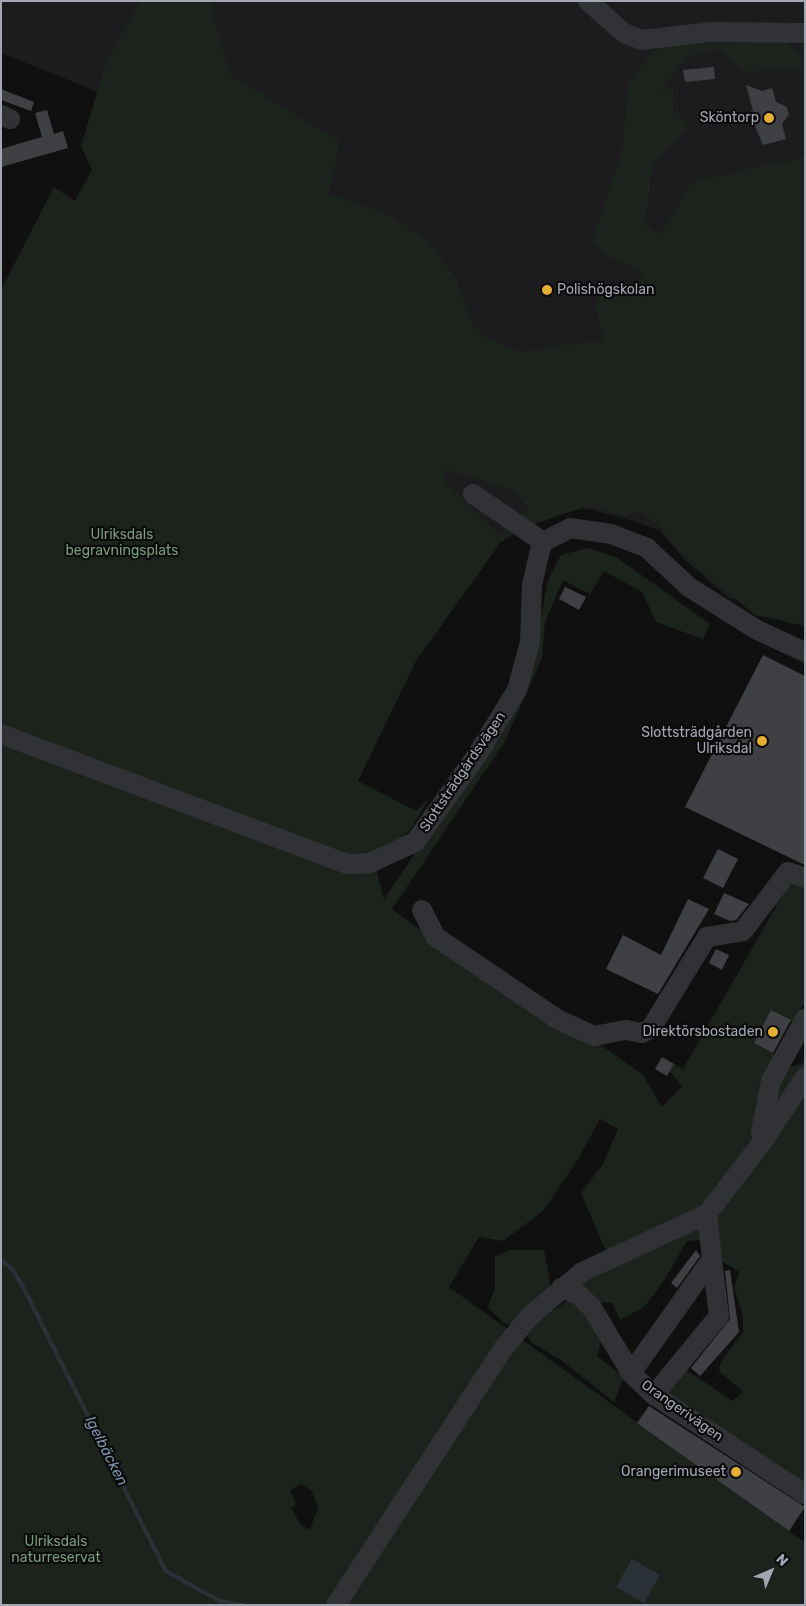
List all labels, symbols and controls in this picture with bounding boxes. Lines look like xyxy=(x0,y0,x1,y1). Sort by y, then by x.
place label: Sköntorp xyxy=(700,110,759,126)
marker: Sköntorp xyxy=(763,112,775,124)
place label: Polishögskolan xyxy=(557,282,654,298)
marker: Polishögskolan xyxy=(541,284,553,296)
park label: Ulriksdals begravningsplats xyxy=(66,527,178,560)
street label: Slottsträdgårdsvägen xyxy=(417,709,509,835)
place label: Slottsträdgården Ulriksdal xyxy=(641,725,752,758)
marker: Slottsträdgården Ulriksdal xyxy=(756,735,768,747)
place label: Direktörsbostaden xyxy=(642,1024,763,1040)
marker: Direktörsbostaden xyxy=(767,1026,779,1038)
street label: Orangerivägen xyxy=(638,1377,726,1445)
water label: Igelbäcken xyxy=(81,1413,131,1489)
place label: Orangerimuseet xyxy=(621,1464,726,1480)
marker: Orangerimuseet xyxy=(730,1466,742,1478)
park label: Ulriksdals naturreservat xyxy=(11,1534,101,1566)
north arrow xyxy=(746,1546,796,1596)
text: N xyxy=(772,1550,792,1570)

